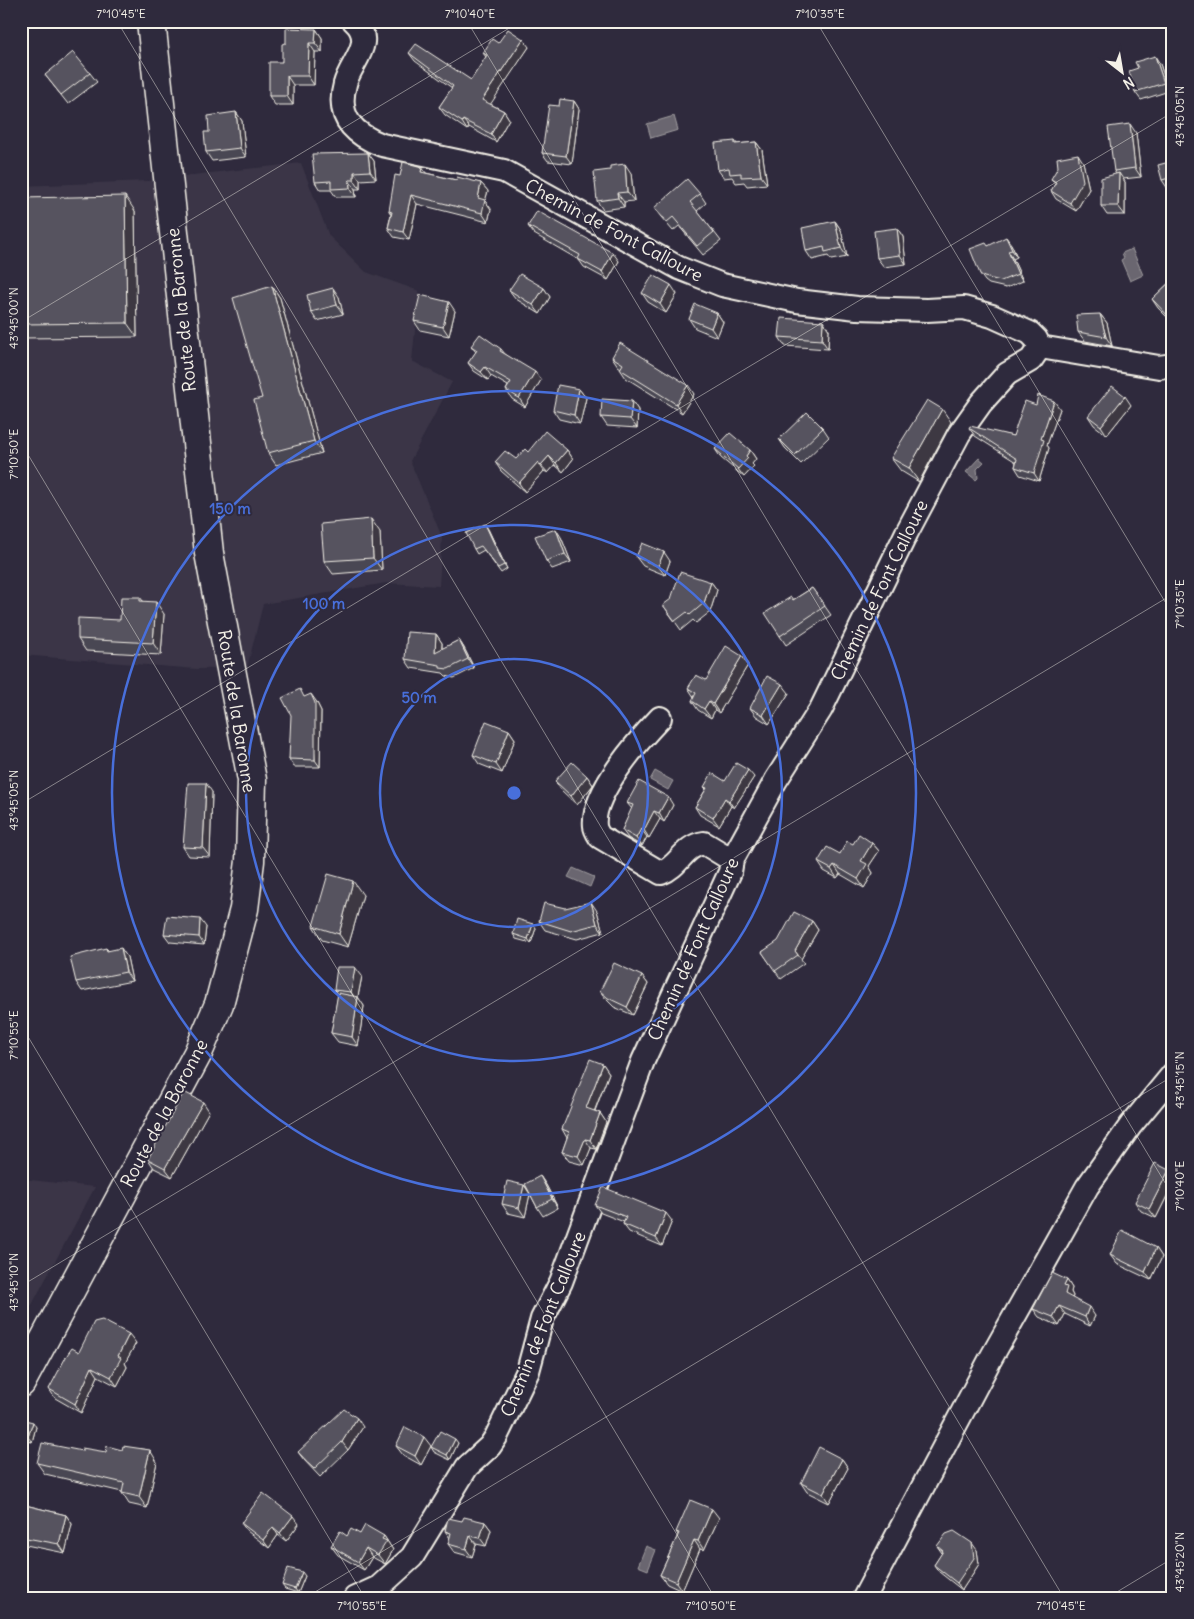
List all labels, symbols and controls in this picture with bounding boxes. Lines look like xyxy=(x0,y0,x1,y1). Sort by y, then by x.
text: 7°10'45"E xyxy=(96,6,146,21)
text: 7°10'40"E xyxy=(445,6,495,21)
text: 7°10'35"E xyxy=(795,6,845,21)
north arrow xyxy=(1096,48,1146,98)
text: N xyxy=(1120,73,1137,93)
text: 43°45'05"N xyxy=(1172,86,1187,146)
street label: Chemin de Font Calloure xyxy=(521,173,707,287)
street label: Route de la Baronne xyxy=(161,227,201,393)
text: 43°45'00"N xyxy=(6,287,21,349)
text: 7°10'50"E xyxy=(6,429,21,479)
street label: Chemin de Font Calloure xyxy=(825,496,933,684)
text: 150 m xyxy=(209,499,251,518)
text: 7°10'35"E xyxy=(1172,579,1187,629)
text: 100 m xyxy=(303,594,345,613)
street label: Route de la Baronne xyxy=(213,628,261,794)
text: 50 m xyxy=(401,688,437,707)
text: 43°45'05"N xyxy=(6,770,21,830)
centre of rings xyxy=(505,784,523,802)
street label: Chemin de Font Calloure xyxy=(642,854,744,1044)
text: 7°10'55"E xyxy=(6,1010,21,1060)
street label: Route de la Baronne xyxy=(115,1035,213,1191)
text: 43°45'15"N xyxy=(1172,1051,1187,1109)
text: 7°10'40"E xyxy=(1172,1161,1187,1211)
street label: Chemin de Font Calloure xyxy=(495,1228,591,1420)
text: 43°45'10"N xyxy=(6,1253,21,1311)
text: 43°45'20"N xyxy=(1172,1532,1187,1592)
text: 7°10'55"E xyxy=(337,1598,387,1613)
text: 7°10'50"E xyxy=(686,1598,736,1613)
text: 7°10'45"E xyxy=(1036,1598,1086,1613)

